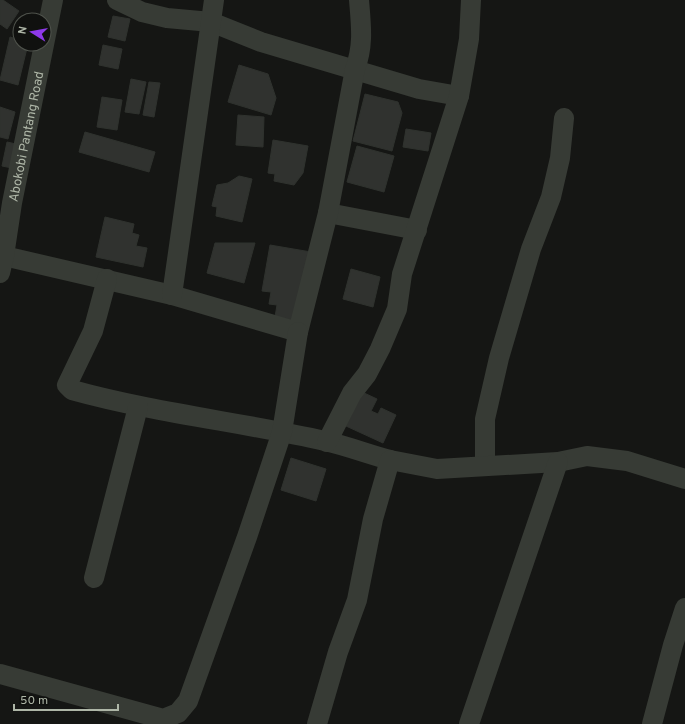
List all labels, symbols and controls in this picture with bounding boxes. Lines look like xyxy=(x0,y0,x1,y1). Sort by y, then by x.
north arrow xyxy=(12,12,52,52)
text: N xyxy=(16,25,31,35)
street label: Abokobi Pantang Road xyxy=(6,70,48,204)
scale bar xyxy=(14,686,118,712)
text: 50 m xyxy=(20,693,48,709)

